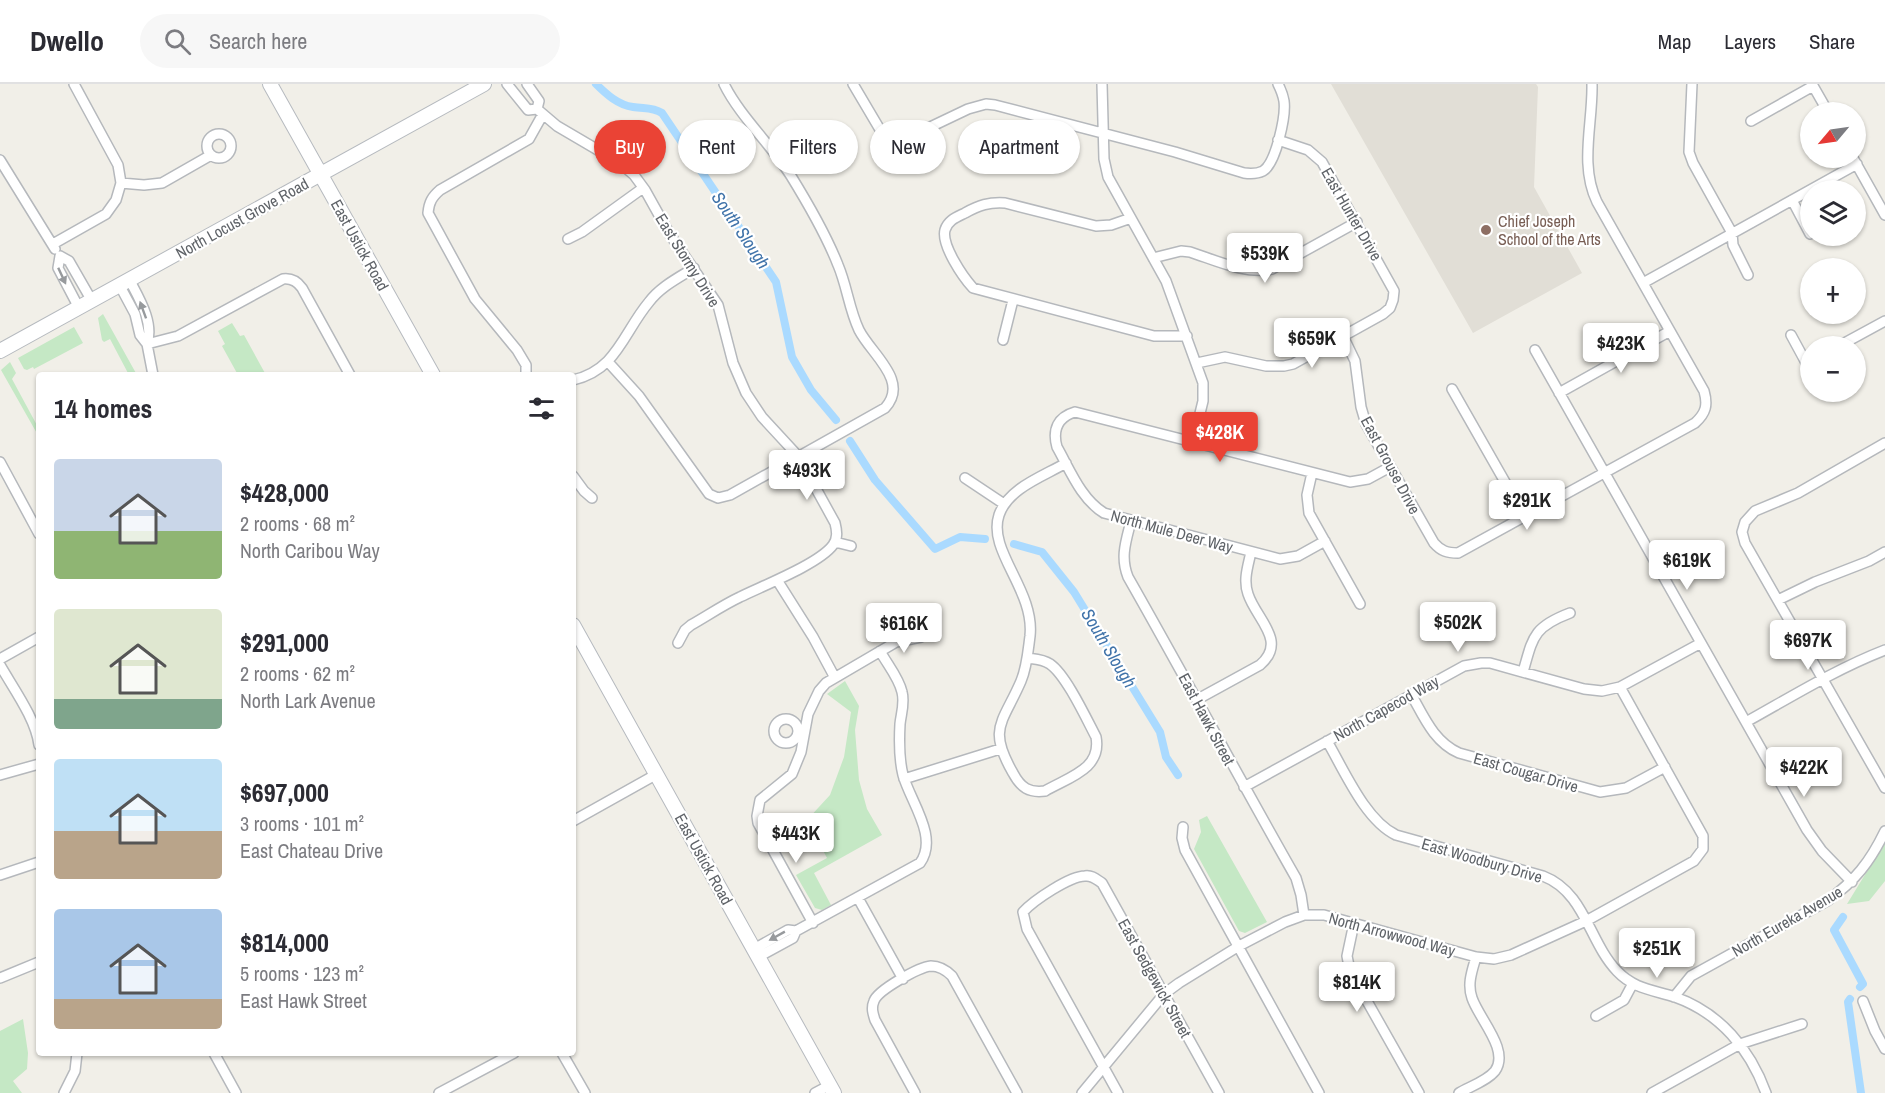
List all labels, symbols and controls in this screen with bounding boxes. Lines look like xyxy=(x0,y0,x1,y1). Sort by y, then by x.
search box xyxy=(140,14,560,68)
text: Dwello xyxy=(30,22,104,60)
icon: search xyxy=(161,25,194,58)
text: Search here xyxy=(209,26,307,56)
text: Map xyxy=(1658,27,1691,56)
text: Layers xyxy=(1724,27,1776,56)
text: Share xyxy=(1809,27,1855,56)
north arrow xyxy=(1800,102,1866,168)
map controls xyxy=(1800,102,1866,402)
chip: Buy xyxy=(594,120,666,174)
chip: Rent xyxy=(678,120,756,174)
chip: Filters xyxy=(768,120,858,174)
chip: New xyxy=(870,120,946,174)
chip: Apartment xyxy=(958,120,1080,174)
street label: East Hunter Drive xyxy=(1316,163,1388,265)
street label: North Locust Grove Road xyxy=(172,172,312,264)
button: layers xyxy=(1800,180,1866,246)
water label: South Slough xyxy=(706,186,776,274)
street label: East Ustick Road xyxy=(326,195,394,295)
street label: East Stormy Drive xyxy=(650,209,726,311)
place label: Chief Joseph School of the Arts xyxy=(1498,210,1601,250)
marker: Chief Joseph School of the Arts xyxy=(1479,223,1493,237)
pin: $539K xyxy=(1223,233,1307,284)
text: $539K xyxy=(1241,239,1289,266)
button: + xyxy=(1800,258,1866,324)
one-way arrow xyxy=(58,267,67,284)
one-way arrow xyxy=(138,301,148,319)
pin: $659K xyxy=(1270,318,1354,369)
pin: $423K xyxy=(1579,323,1663,374)
text: $659K xyxy=(1288,324,1336,351)
text: $423K xyxy=(1597,329,1645,356)
button: − xyxy=(1800,336,1866,402)
text: 14 homes xyxy=(54,391,152,426)
icon: filters xyxy=(525,392,558,425)
pin: $428K xyxy=(1178,412,1262,463)
street label: East Grouse Drive xyxy=(1356,412,1426,518)
text: $428K xyxy=(1196,418,1244,445)
pin: $493K xyxy=(765,450,849,501)
text: $493K xyxy=(783,456,831,483)
text: $428,000 xyxy=(240,475,329,510)
pin: $291K xyxy=(1485,480,1569,531)
icon: home xyxy=(102,483,174,555)
text: $291K xyxy=(1503,486,1551,513)
street label: North Mule Deer Way xyxy=(1108,504,1236,558)
text: 2 rooms · 68 m² xyxy=(240,510,355,537)
text: North Caribou Way xyxy=(240,537,380,564)
pin: $619K xyxy=(1645,540,1729,591)
text: $619K xyxy=(1663,546,1711,573)
pin: $502K xyxy=(1416,602,1500,653)
pin: $616K xyxy=(862,603,946,654)
water label: South Slough xyxy=(1075,604,1143,692)
text: $502K xyxy=(1434,608,1482,635)
text: $616K xyxy=(880,609,928,636)
pin: $697K xyxy=(1766,620,1850,671)
text: $291,000 xyxy=(240,625,329,660)
text: $697K xyxy=(1784,626,1832,653)
icon: home xyxy=(102,633,174,705)
text: 2 rooms · 62 m² xyxy=(240,660,355,687)
street label: East Hawk Street xyxy=(1173,669,1241,769)
street label: North Capecod Way xyxy=(1329,670,1443,746)
text: North Lark Avenue xyxy=(240,687,376,714)
street label: East Cougar Drive xyxy=(1471,747,1581,797)
pin: $422K xyxy=(1762,747,1846,798)
text: $422K xyxy=(1780,753,1828,780)
text: $697,000 xyxy=(240,775,329,810)
icon: home xyxy=(102,783,174,855)
street label: East Ustick Road xyxy=(670,809,738,909)
text: 3 rooms · 101 m² xyxy=(240,810,364,837)
pin: $443K xyxy=(754,813,838,864)
text: $443K xyxy=(772,819,820,846)
street label: East Woodbury Drive xyxy=(1419,832,1545,888)
text: East Chateau Drive xyxy=(240,837,383,864)
street label: North Eureka Avenue xyxy=(1728,880,1846,962)
street label: North Arrowwood Way xyxy=(1326,907,1458,962)
street label: East Sedgewick Street xyxy=(1113,915,1197,1042)
text: $814,000 xyxy=(240,925,329,960)
pin: $251K xyxy=(1615,928,1699,979)
one-way arrow xyxy=(768,931,785,941)
icon: home xyxy=(102,933,174,1005)
text: $251K xyxy=(1633,934,1681,961)
text: 5 rooms · 123 m² xyxy=(240,960,364,987)
pin: $814K xyxy=(1315,962,1399,1013)
text: $814K xyxy=(1333,968,1381,995)
text: East Hawk Street xyxy=(240,987,367,1014)

